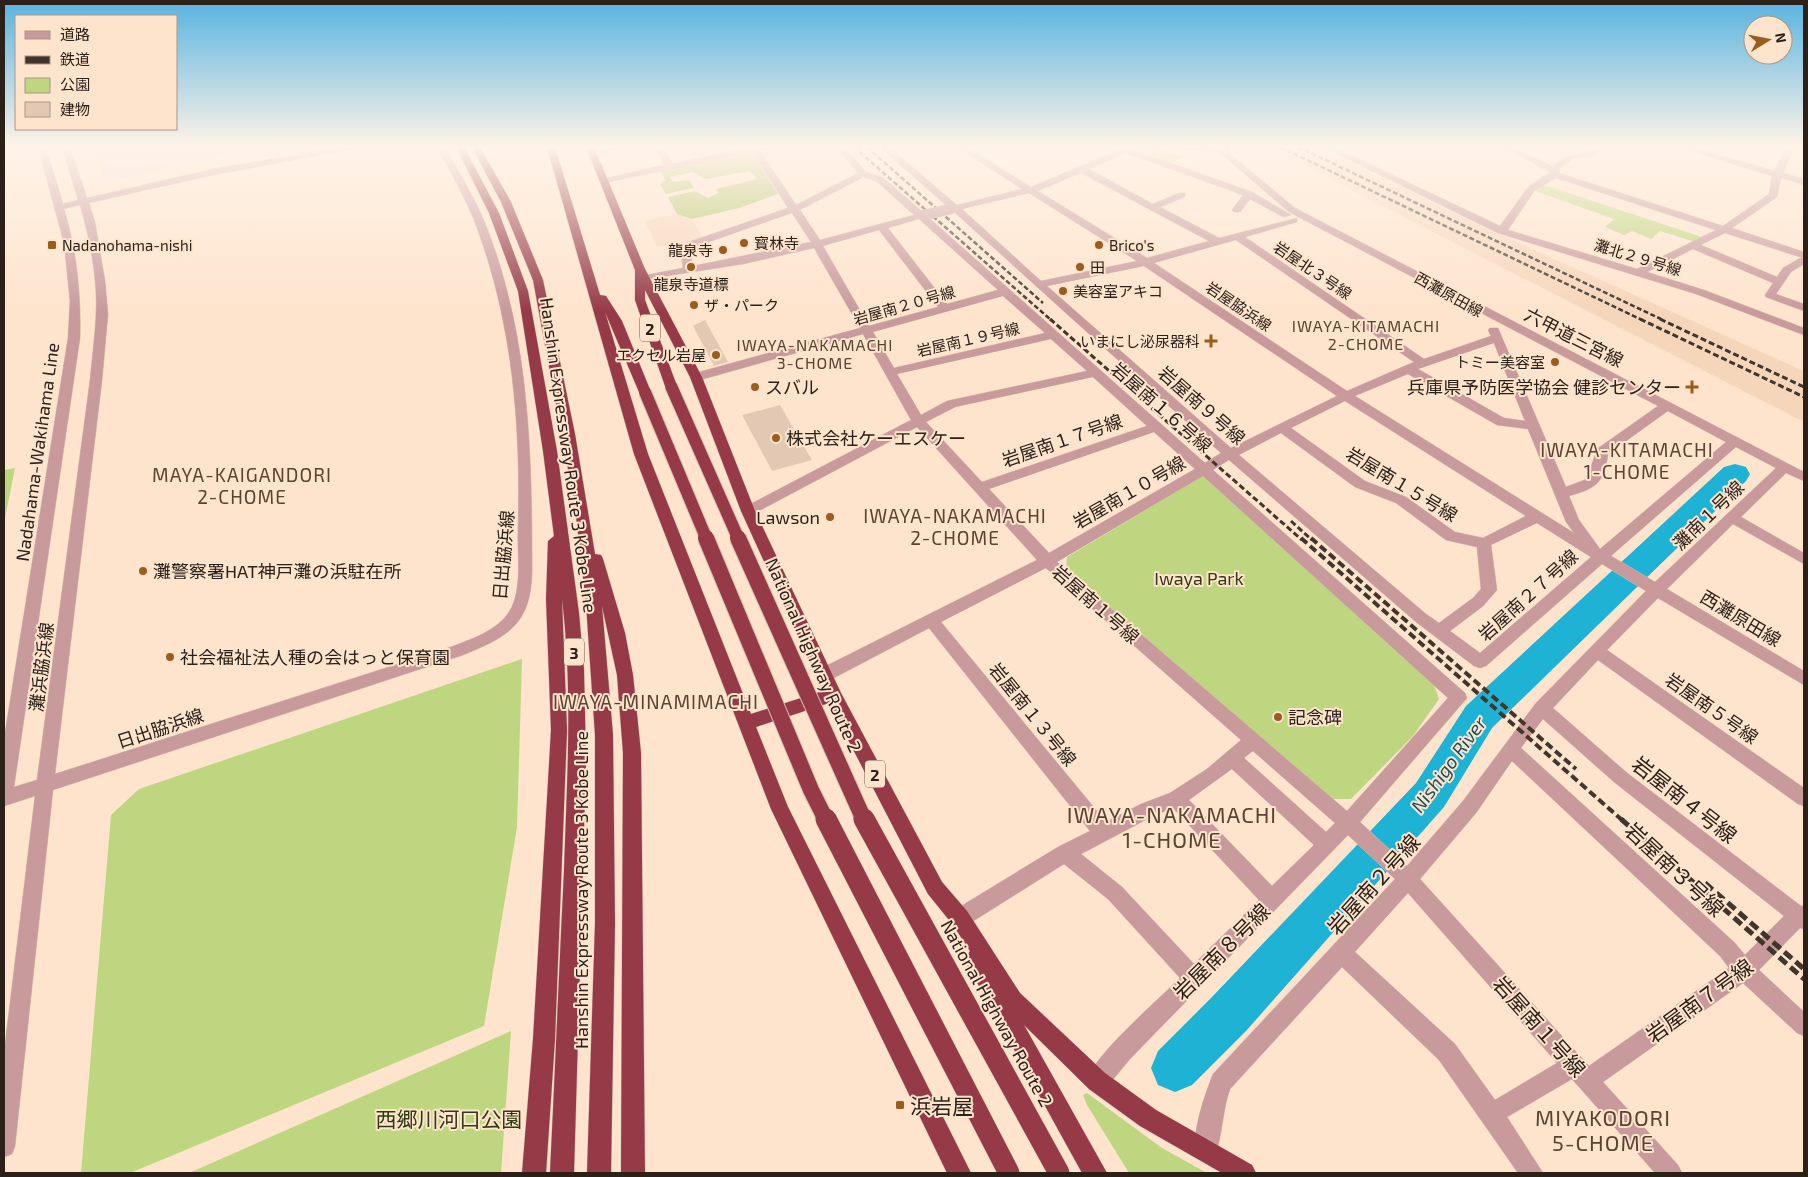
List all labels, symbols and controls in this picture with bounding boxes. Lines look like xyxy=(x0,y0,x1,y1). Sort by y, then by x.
legend xyxy=(15,15,178,130)
north arrow xyxy=(1743,15,1793,65)
text: 道路 xyxy=(60,25,90,43)
text: N xyxy=(1772,31,1791,44)
text: 鉄道 xyxy=(60,50,90,68)
text: 公園 xyxy=(60,75,90,93)
text: 建物 xyxy=(60,100,90,118)
place label: 寳林寺 xyxy=(754,234,799,252)
street label: 灘北２９号線 xyxy=(1592,235,1684,279)
place label: Nadanohama-nishi xyxy=(62,236,192,254)
place label: Brico's xyxy=(1109,236,1154,254)
marker: 寳林寺 xyxy=(738,237,750,249)
street label: 岩屋北３号線 xyxy=(1271,237,1355,303)
marker: Nadanohama-nishi xyxy=(46,239,58,251)
marker: Brico's xyxy=(1093,239,1105,251)
place label: 龍泉寺 xyxy=(668,241,713,259)
marker: 龍泉寺 xyxy=(717,244,729,256)
place label: 田 xyxy=(1090,258,1105,276)
marker: 龍泉寺道標 xyxy=(685,261,697,273)
marker: 田 xyxy=(1074,261,1086,273)
street label: 西灘原田線 xyxy=(1412,268,1486,320)
place label: 龍泉寺道標 xyxy=(653,275,729,293)
street label: 岩屋脇浜線 xyxy=(1203,278,1275,334)
street label: 岩屋南２０号線 xyxy=(851,282,957,328)
place label: 美容室アキコ xyxy=(1073,282,1163,300)
marker: 美容室アキコ xyxy=(1057,285,1069,297)
street label: Hanshin Expressway Route 3 Kobe Line xyxy=(536,296,602,614)
place label: ザ・パーク xyxy=(704,296,779,314)
marker: ザ・パーク xyxy=(688,299,700,311)
street label: 六甲道三宮線 xyxy=(1521,303,1627,371)
road number: 2 xyxy=(640,314,660,342)
district label: IWAYA-KITAMACHI 2-CHOME xyxy=(1292,316,1440,353)
street label: 岩屋南１９号線 xyxy=(915,318,1021,360)
place label: いまにし泌尿器科 xyxy=(1080,332,1200,350)
marker: いまにし泌尿器科 xyxy=(1204,334,1218,348)
district label: IWAYA-NAKAMACHI 3-CHOME xyxy=(736,335,894,372)
street label: Nadahama-Wakihama Line xyxy=(11,341,63,563)
place label: エクセル岩屋 xyxy=(616,346,706,364)
marker: エクセル岩屋 xyxy=(710,349,722,361)
place label: トミー美容室 xyxy=(1455,353,1545,371)
marker: トミー美容室 xyxy=(1549,356,1561,368)
street label: 岩屋南１６号線 xyxy=(1107,357,1217,457)
street label: 岩屋南９号線 xyxy=(1154,361,1250,449)
place label: スバル xyxy=(765,376,819,398)
place label: 兵庫県予防医学協会 健診センター xyxy=(1407,376,1681,398)
marker: 兵庫県予防医学協会 健診センター xyxy=(1685,380,1699,394)
marker: スバル xyxy=(749,381,761,393)
street label: 岩屋南１７号線 xyxy=(999,409,1125,471)
place label: 株式会社ケーエスケー xyxy=(786,427,966,449)
marker: 株式会社ケーエスケー xyxy=(770,432,782,444)
district label: IWAYA-KITAMACHI 1-CHOME xyxy=(1540,438,1714,483)
street label: 岩屋南１５号線 xyxy=(1342,442,1462,526)
street label: 岩屋南１０号線 xyxy=(1069,451,1189,533)
district label: MAYA-KAIGANDORI 2-CHOME xyxy=(152,463,332,508)
street label: 灘南１号線 xyxy=(1668,476,1748,554)
district label: IWAYA-NAKAMACHI 2-CHOME xyxy=(863,504,1047,549)
place label: Lawson xyxy=(756,506,820,528)
street label: 日出脇浜線 xyxy=(488,509,518,601)
marker: Lawson xyxy=(824,511,836,523)
street label: 岩屋南２７号線 xyxy=(1474,545,1582,645)
street label: National Highway Route 2 xyxy=(761,554,867,756)
place label: 灘警察署HAT神戸灘の浜駐在所 xyxy=(153,560,402,582)
street label: 岩屋南１号線 xyxy=(1048,560,1144,648)
marker: 灘警察署HAT神戸灘の浜駐在所 xyxy=(137,565,149,577)
park label: Iwaya Park xyxy=(1154,567,1244,589)
street label: 西灘原田線 xyxy=(1697,585,1785,651)
street label: 灘浜脇浜線 xyxy=(25,621,57,713)
road number: 3 xyxy=(564,638,584,666)
place label: 社会福祉法人種の会はっと保育園 xyxy=(180,646,450,668)
marker: 社会福祉法人種の会はっと保育園 xyxy=(164,651,176,663)
street label: 岩屋南１３号線 xyxy=(985,658,1081,770)
street label: 岩屋南５号線 xyxy=(1661,668,1763,748)
district label: IWAYA-MINAMIMACHI xyxy=(553,690,759,713)
street label: 日出脇浜線 xyxy=(114,704,206,752)
place label: 記念碑 xyxy=(1288,706,1342,728)
marker: 記念碑 xyxy=(1272,711,1284,723)
water label: Nishigo River xyxy=(1405,711,1491,817)
street label: Hanshin Expressway Route 3 Kobe Line xyxy=(570,731,592,1049)
street label: 岩屋南４号線 xyxy=(1628,750,1742,848)
road number: 2 xyxy=(865,761,885,788)
district label: IWAYA-NAKAMACHI 1-CHOME xyxy=(1067,801,1277,852)
street label: 岩屋南３号線 xyxy=(1620,817,1730,921)
street label: 岩屋南２号線 xyxy=(1322,829,1424,939)
street label: 岩屋南８号線 xyxy=(1168,898,1274,1004)
street label: National Highway Route 2 xyxy=(936,916,1058,1110)
street label: 岩屋南７号線 xyxy=(1641,953,1757,1047)
street label: 岩屋南１号線 xyxy=(1489,971,1591,1081)
place label: 浜岩屋 xyxy=(910,1093,973,1118)
marker: 浜岩屋 xyxy=(894,1099,906,1111)
district label: MIYAKODORI 5-CHOME xyxy=(1535,1104,1671,1155)
park label: 西郷川河口公園 xyxy=(376,1106,523,1131)

